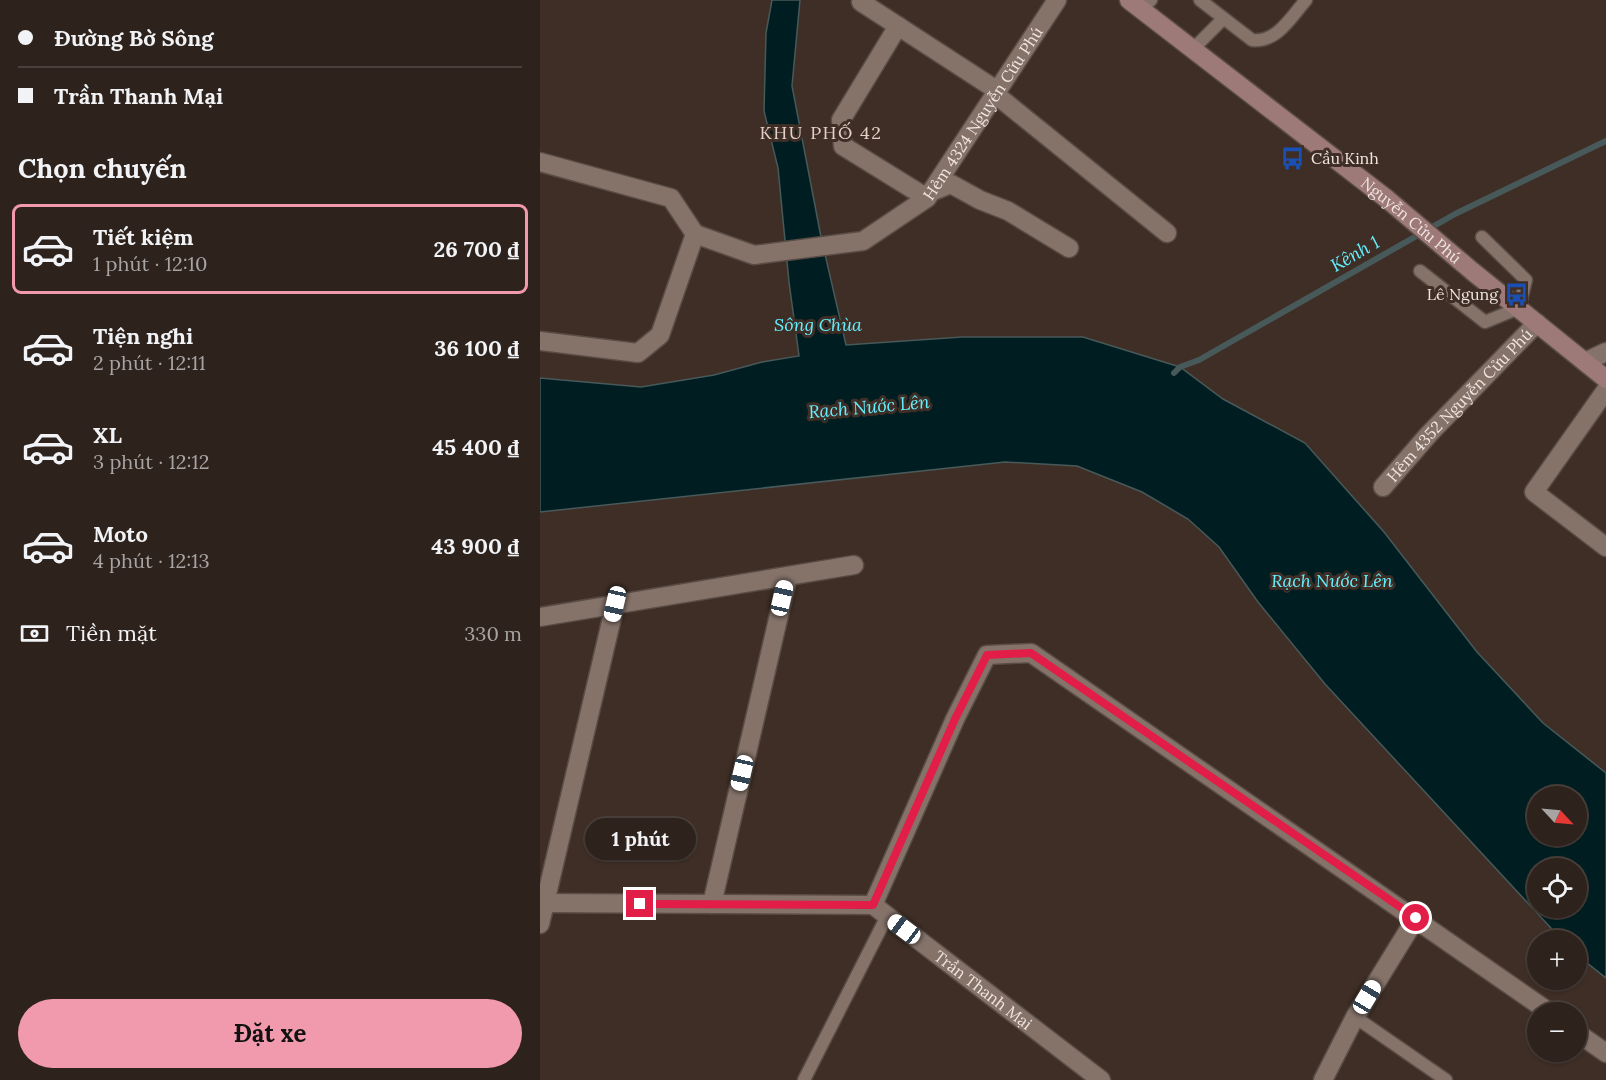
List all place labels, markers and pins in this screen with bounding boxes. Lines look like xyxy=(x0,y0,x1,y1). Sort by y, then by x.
bus stop icon: Cầu Kinh xyxy=(1280,145,1306,171)
place label: Cầu Kinh xyxy=(1311,148,1379,168)
bus stop icon: Lê Ngung xyxy=(1503,281,1529,307)
place label: Lê Ngung xyxy=(1427,284,1499,304)

